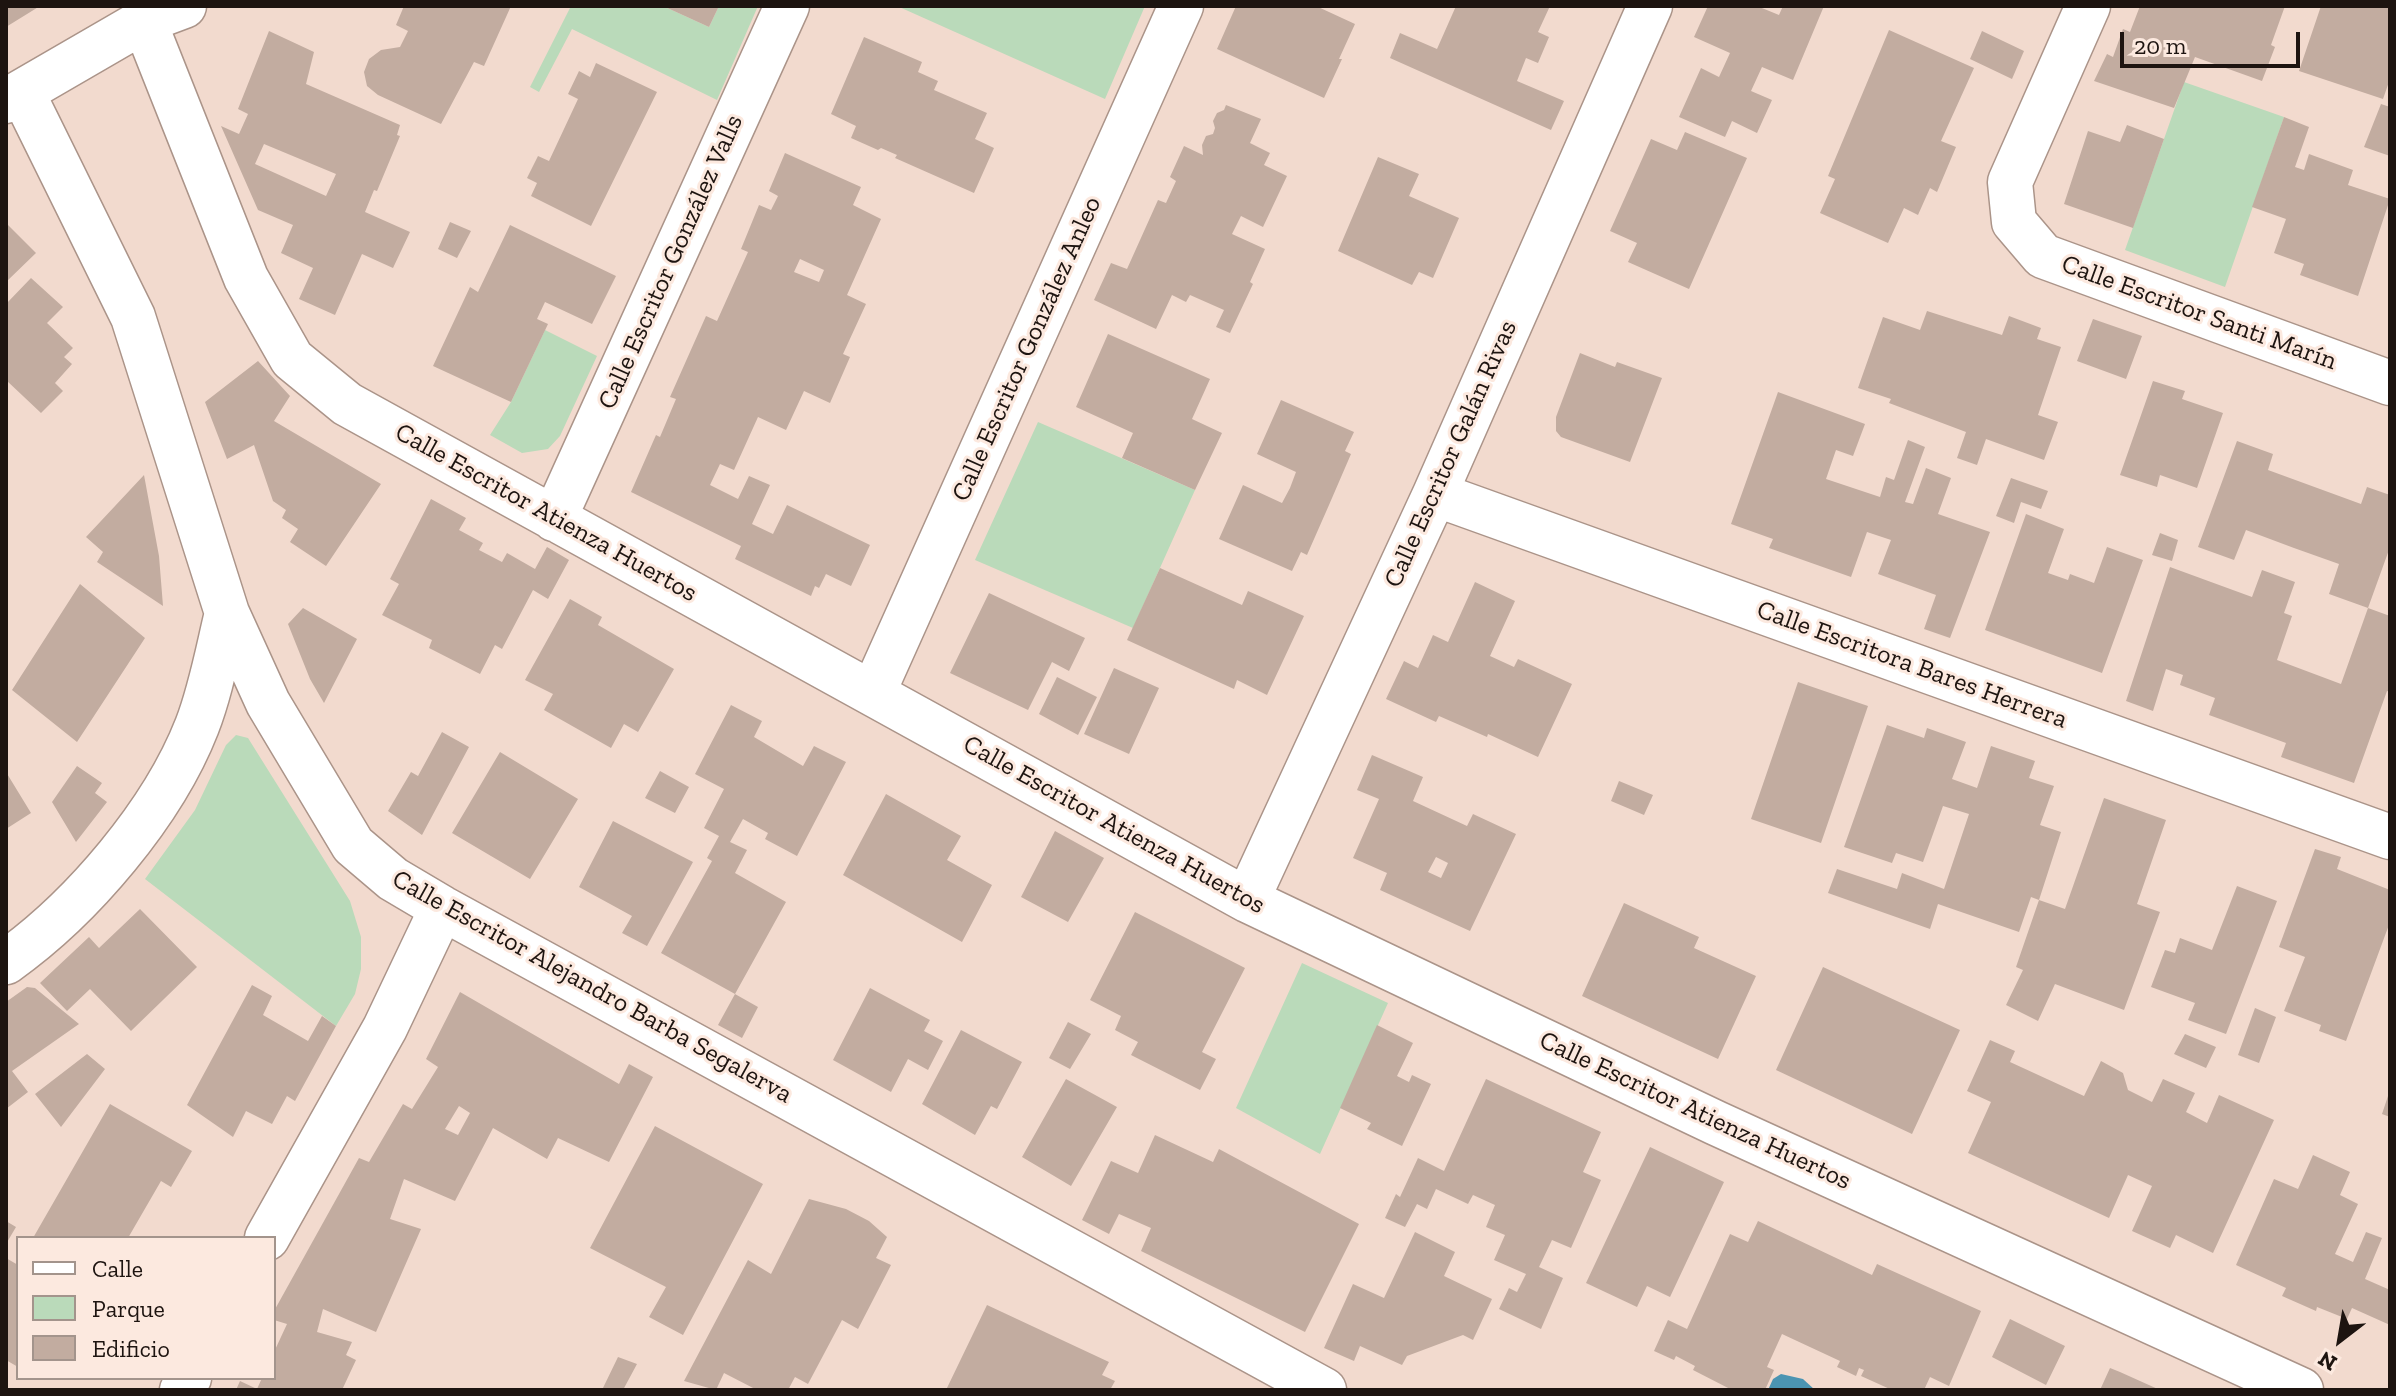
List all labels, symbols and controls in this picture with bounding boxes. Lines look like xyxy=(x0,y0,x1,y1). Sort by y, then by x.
scale bar xyxy=(2124,16,2304,66)
text: 20 m xyxy=(2134,31,2186,60)
street label: Calle Escritor González Valls xyxy=(592,110,750,414)
street label: Calle Escritor González Anleo xyxy=(946,192,1108,506)
street label: Calle Escritor Santi Marín xyxy=(2057,249,2341,377)
street label: Calle Escritor Galán Rivas xyxy=(1378,316,1524,592)
street label: Calle Escritor Atienza Huertos xyxy=(390,417,702,609)
street label: Calle Escritora Bares Herrera xyxy=(1753,594,2071,736)
street label: Calle Escritor Atienza Huertos xyxy=(958,729,1270,921)
street label: Calle Escritor Alejandro Barba Segalerva xyxy=(386,864,798,1110)
street label: Calle Escritor Atienza Huertos xyxy=(1534,1025,1856,1197)
legend xyxy=(16,1236,276,1380)
text: Calle xyxy=(92,1254,143,1283)
text: Parque xyxy=(92,1294,165,1323)
north arrow xyxy=(2300,1300,2380,1380)
text: Edificio xyxy=(92,1334,170,1363)
text: N xyxy=(2313,1345,2342,1377)

